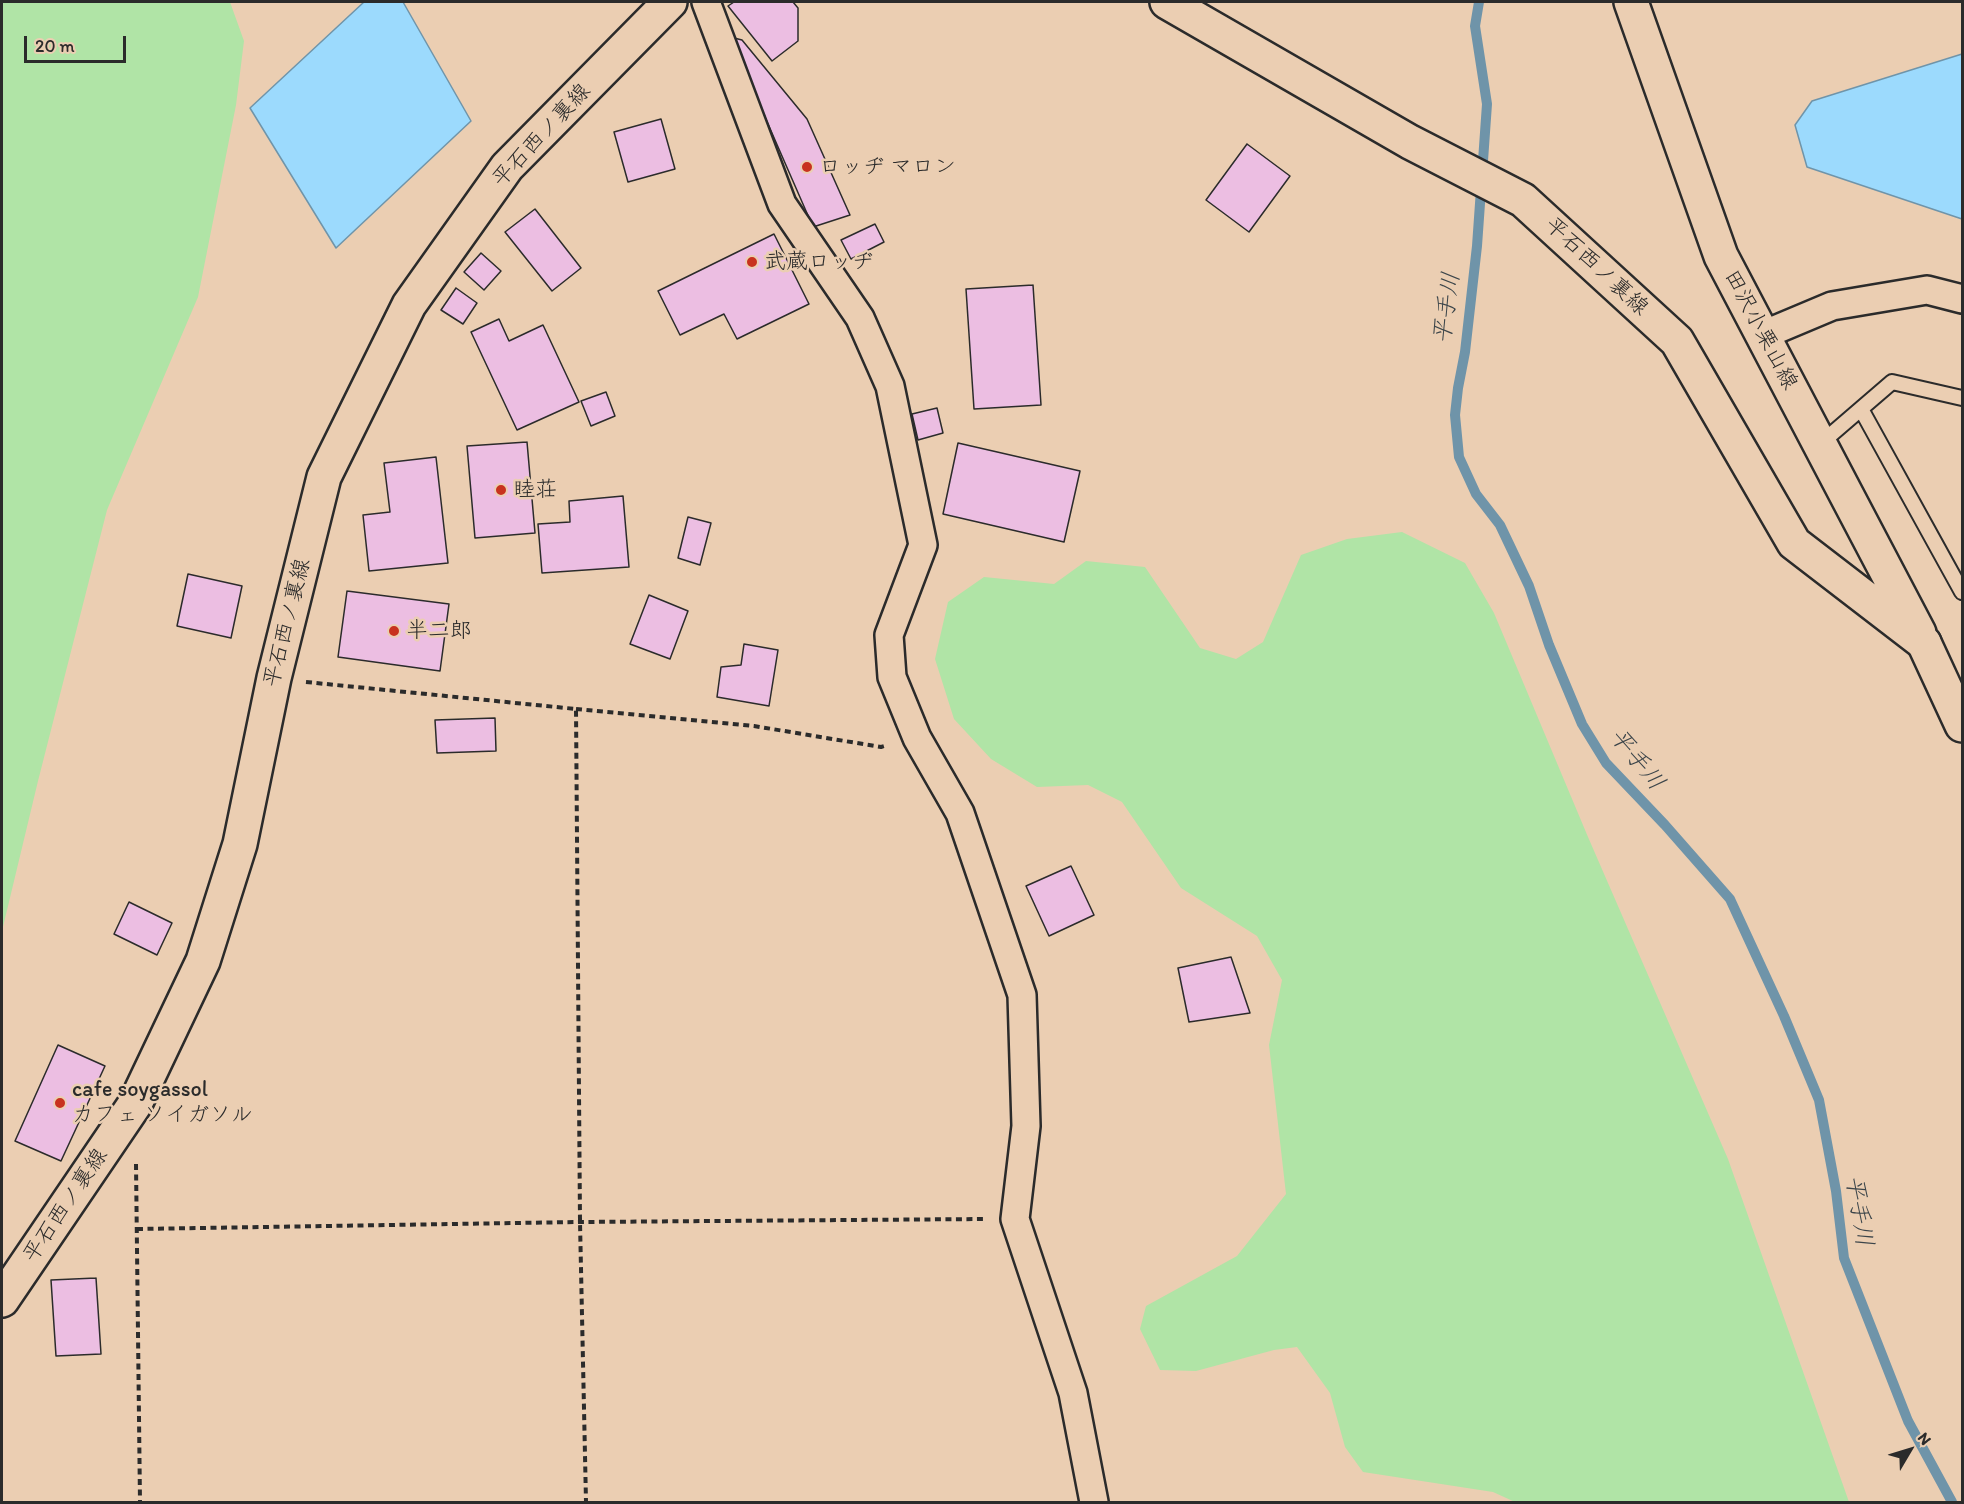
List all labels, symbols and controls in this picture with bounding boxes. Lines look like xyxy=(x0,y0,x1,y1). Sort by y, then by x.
scale bar xyxy=(27,24,129,62)
text: 20 m xyxy=(35,35,75,57)
street label: 平石西ノ裏線 xyxy=(487,79,597,193)
place label: ロッヂ マロン xyxy=(819,154,956,180)
marker: ロッヂ マロン xyxy=(800,160,814,174)
street label: 平石西ノ裏線 xyxy=(1539,212,1653,322)
place label: 武蔵ロッヂ xyxy=(764,249,874,275)
marker: 武蔵ロッヂ xyxy=(745,255,759,269)
street label: 田沢小栗山線 xyxy=(1717,266,1803,394)
water label: 平手川 xyxy=(1429,270,1467,346)
place label: 睦荘 xyxy=(513,477,557,503)
marker: 睦荘 xyxy=(494,483,508,497)
street label: 平石西ノ裏線 xyxy=(259,556,317,690)
place label: 半二郎 xyxy=(406,618,472,644)
marker: 半二郎 xyxy=(387,624,401,638)
water label: 平手川 xyxy=(1602,723,1670,797)
place label: cafe soygassol カフェ ソイガソル xyxy=(72,1077,253,1128)
marker: cafe soygassol カフェ ソイガソル xyxy=(53,1096,67,1110)
street label: 平石西ノ裏線 xyxy=(18,1144,114,1268)
water label: 平手川 xyxy=(1838,1173,1878,1249)
north arrow xyxy=(1880,1420,1940,1480)
text: N xyxy=(1914,1429,1935,1449)

